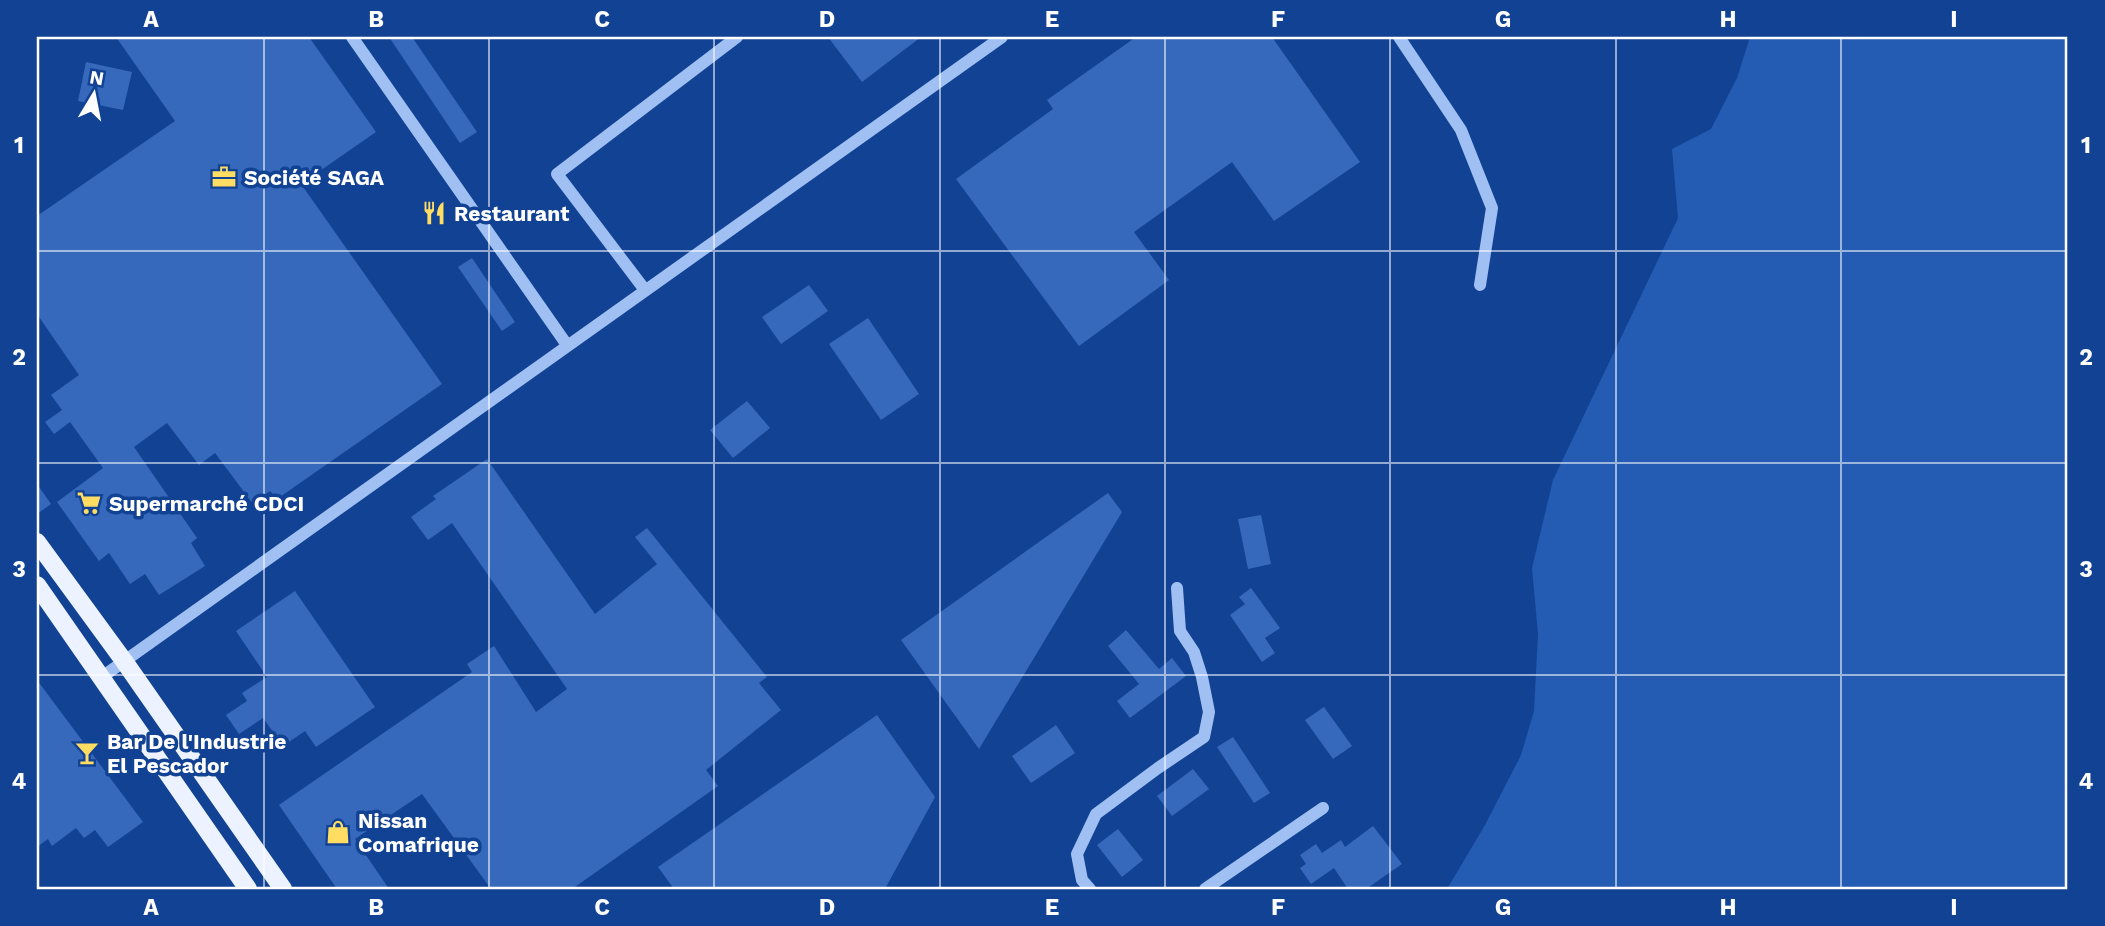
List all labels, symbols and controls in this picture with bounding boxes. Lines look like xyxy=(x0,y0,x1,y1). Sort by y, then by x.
text: A xyxy=(143,6,159,33)
text: B xyxy=(368,6,384,33)
text: C xyxy=(594,6,610,33)
text: D xyxy=(819,6,835,33)
text: E xyxy=(1045,6,1059,33)
text: F xyxy=(1271,6,1285,33)
text: G xyxy=(1495,6,1511,33)
text: H xyxy=(1719,6,1737,33)
text: I xyxy=(1950,6,1958,33)
north arrow xyxy=(60,60,130,130)
text: N xyxy=(88,65,106,90)
text: 1 xyxy=(14,132,24,159)
text: 1 xyxy=(2081,132,2091,159)
office icon: Société SAGA xyxy=(210,163,238,191)
place label: Société SAGA xyxy=(244,165,385,190)
restaurant icon: Restaurant xyxy=(420,199,448,227)
place label: Restaurant xyxy=(454,201,569,226)
text: 2 xyxy=(12,344,26,371)
text: 2 xyxy=(2079,344,2093,371)
supermarket icon: Supermarché CDCI xyxy=(75,489,103,517)
place label: Supermarché CDCI xyxy=(109,491,304,516)
text: 3 xyxy=(12,556,26,583)
text: 3 xyxy=(2079,556,2093,583)
place label: Bar De l'Industrie El Pescador xyxy=(107,729,287,778)
bar icon: Bar De l'Industrie El Pescador xyxy=(73,739,101,767)
text: 4 xyxy=(12,768,27,795)
text: 4 xyxy=(2079,768,2094,795)
place label: Nissan Comafrique xyxy=(358,808,479,857)
shop icon: Nissan Comafrique xyxy=(324,818,352,846)
text: A xyxy=(143,894,159,921)
text: B xyxy=(368,894,384,921)
text: C xyxy=(594,894,610,921)
text: D xyxy=(819,894,835,921)
text: E xyxy=(1045,894,1059,921)
text: F xyxy=(1271,894,1285,921)
text: G xyxy=(1495,894,1511,921)
text: H xyxy=(1719,894,1737,921)
text: I xyxy=(1950,894,1958,921)

